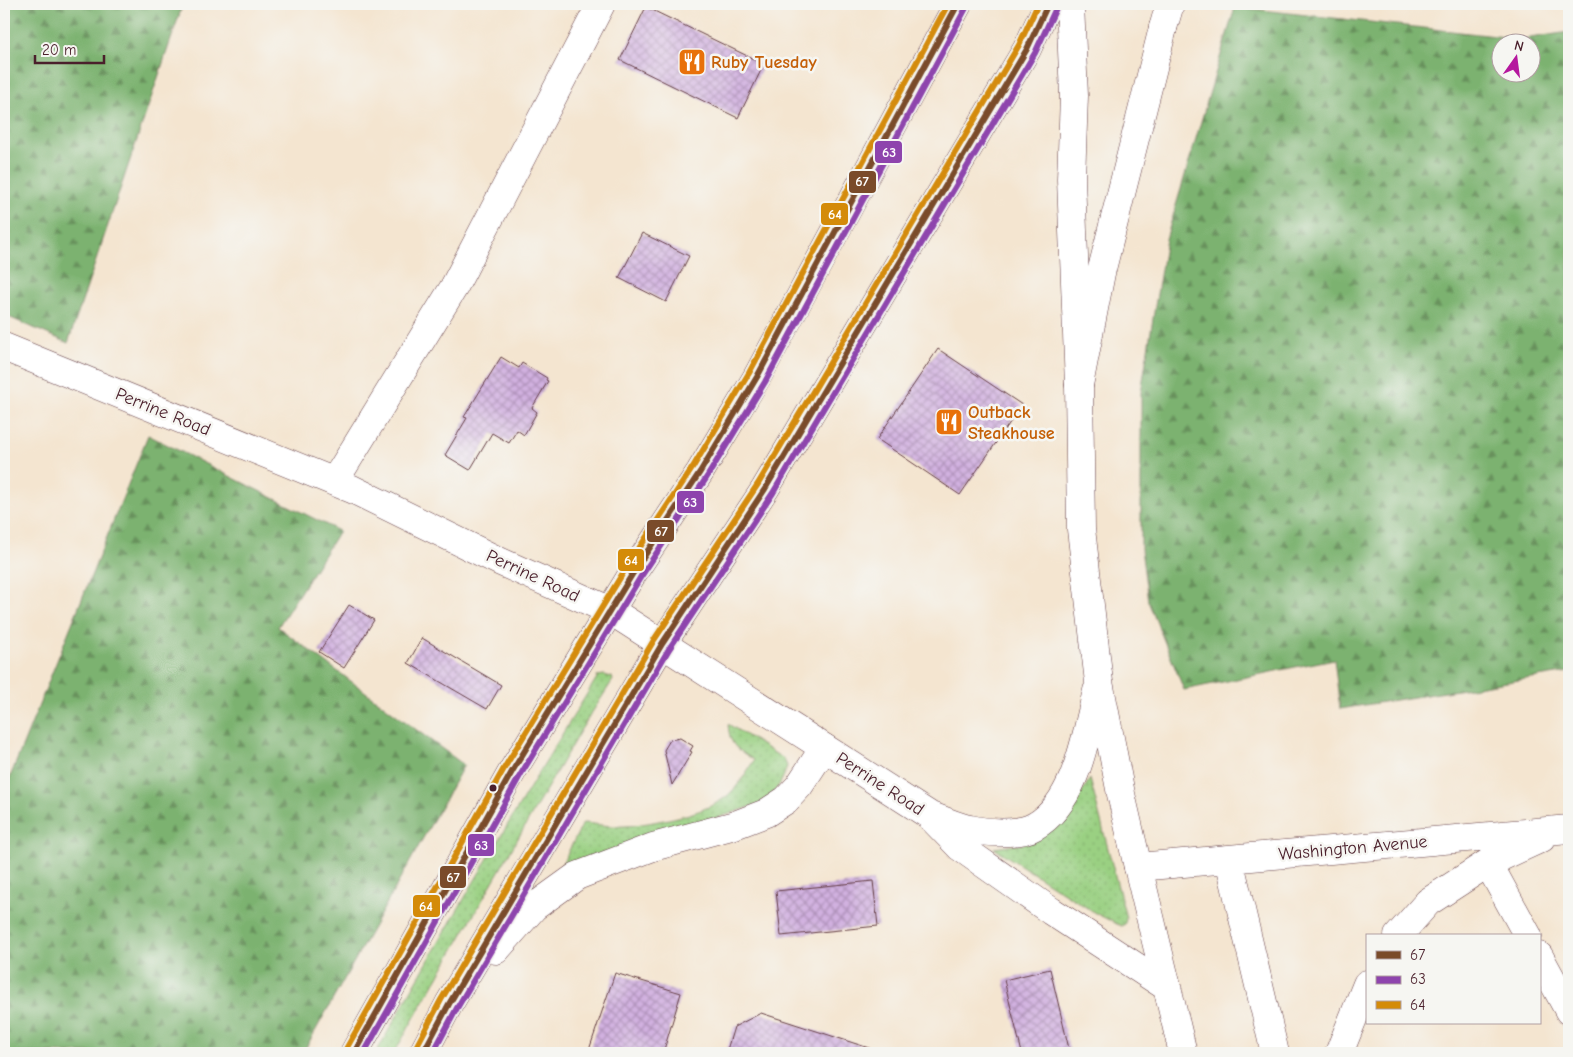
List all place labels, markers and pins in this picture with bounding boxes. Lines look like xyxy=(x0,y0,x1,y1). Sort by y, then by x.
restaurant icon: Ruby Tuesday xyxy=(677,47,707,77)
place label: Ruby Tuesday xyxy=(711,52,818,73)
place label: Outback Steakhouse xyxy=(968,402,1055,444)
restaurant icon: Outback Steakhouse xyxy=(934,407,964,437)
unlabelled marker xyxy=(488,783,498,793)

